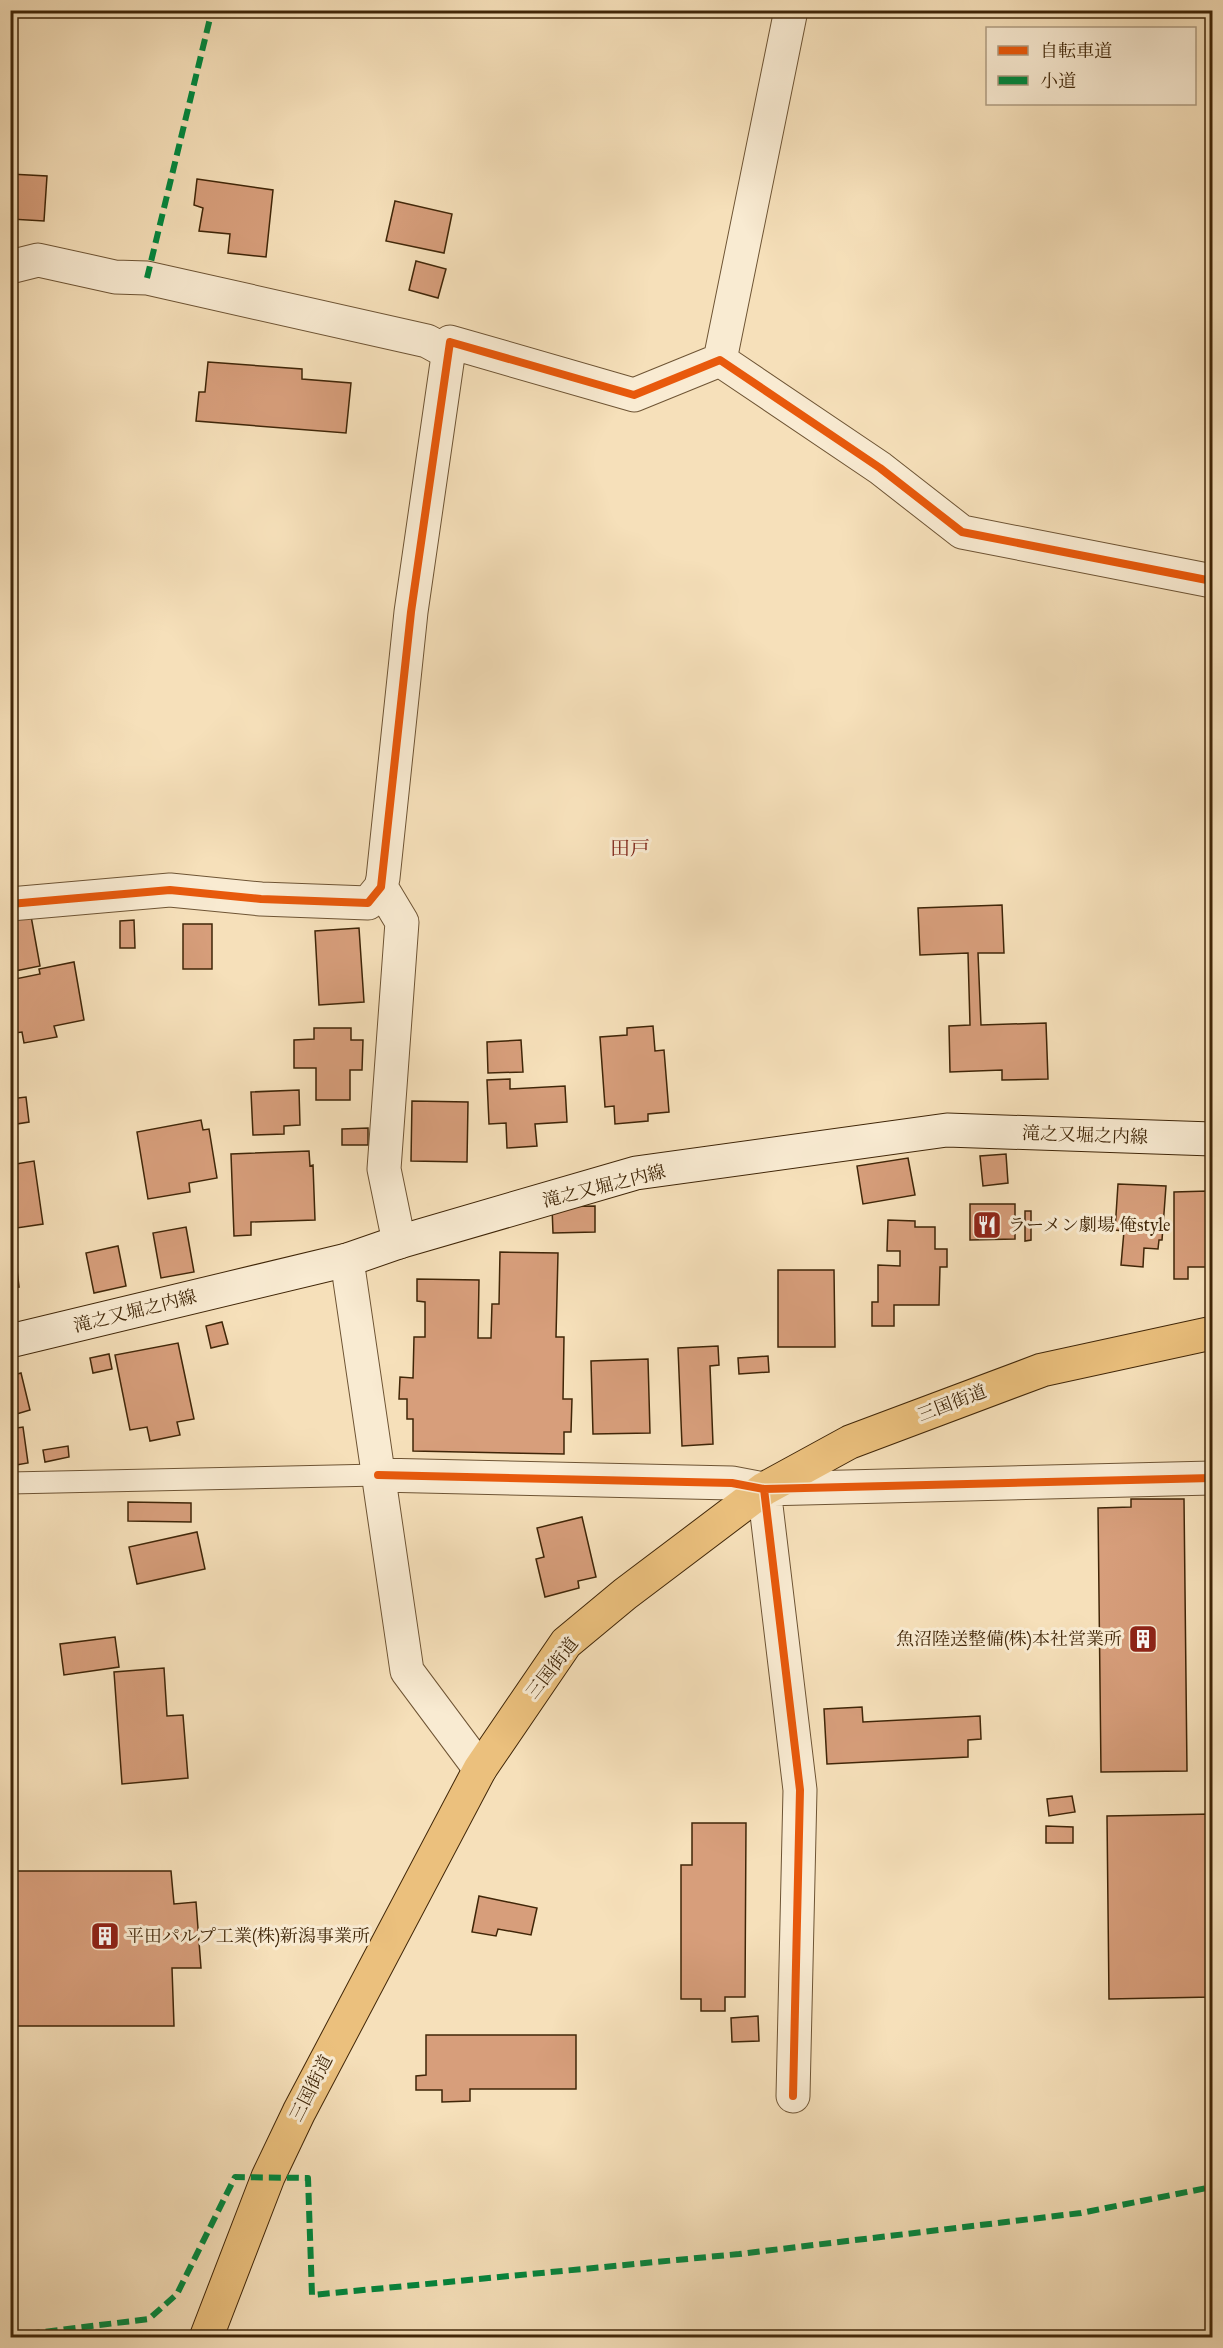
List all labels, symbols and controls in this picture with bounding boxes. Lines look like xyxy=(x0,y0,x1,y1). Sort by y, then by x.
legend xyxy=(986,27,1196,105)
text: 自転車道 xyxy=(1040,40,1112,62)
text: 小道 xyxy=(1040,70,1076,92)
district label: 田戸 xyxy=(610,836,650,860)
street label: 滝之又堀之内線 xyxy=(1022,1122,1148,1148)
street label: 滝之又堀之内線 xyxy=(540,1160,668,1212)
restaurant icon: ラーメン劇場 俺style xyxy=(971,1209,1003,1241)
place label: ラーメン劇場 俺style xyxy=(1008,1214,1171,1236)
street label: 滝之又堀之内線 xyxy=(71,1285,199,1337)
street label: 三国街道 xyxy=(914,1380,990,1426)
building icon: 魚沼陸送整備(株)本社営業所 xyxy=(1127,1623,1159,1655)
place label: 魚沼陸送整備(株)本社営業所 xyxy=(896,1628,1122,1651)
street label: 三国街道 xyxy=(521,1633,583,1703)
building icon: 平田パルプ工業(株)新潟事業所 xyxy=(89,1920,121,1952)
place label: 平田パルプ工業(株)新潟事業所 xyxy=(126,1925,370,1948)
street label: 三国街道 xyxy=(285,2051,337,2125)

